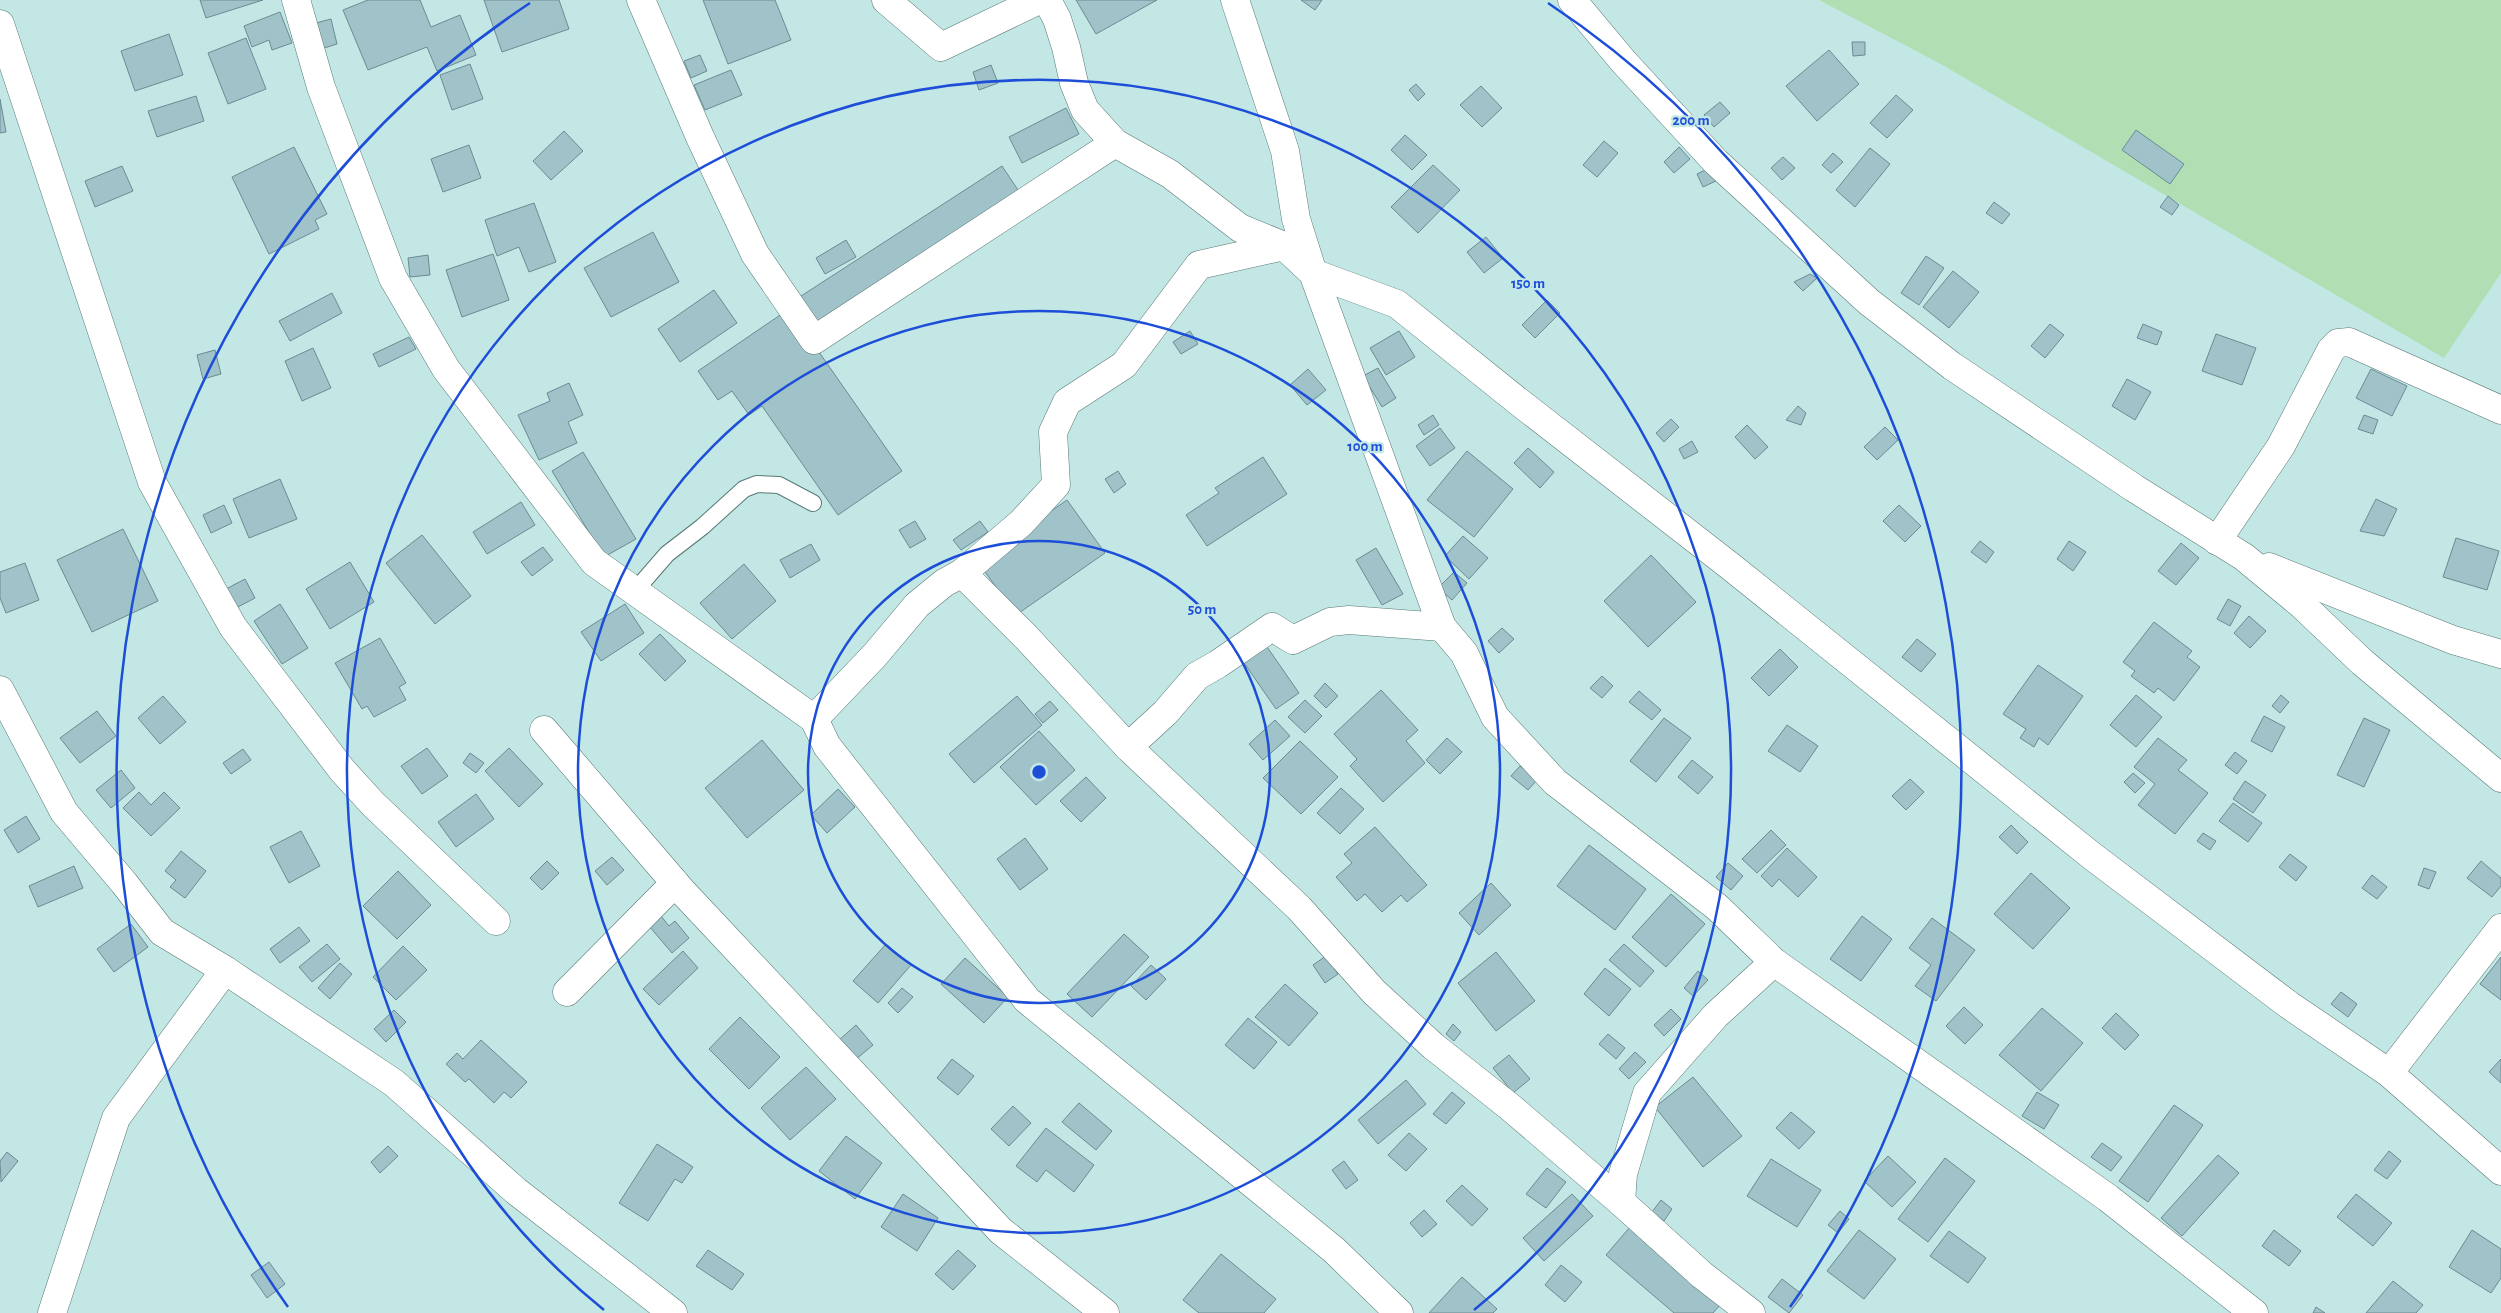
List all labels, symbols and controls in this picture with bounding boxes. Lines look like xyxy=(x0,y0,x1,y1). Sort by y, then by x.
text: 200 m xyxy=(1672,113,1710,128)
text: 150 m xyxy=(1511,276,1545,291)
text: 100 m xyxy=(1347,439,1383,454)
text: 50 m xyxy=(1188,602,1216,617)
centre of rings xyxy=(1030,763,1048,781)

